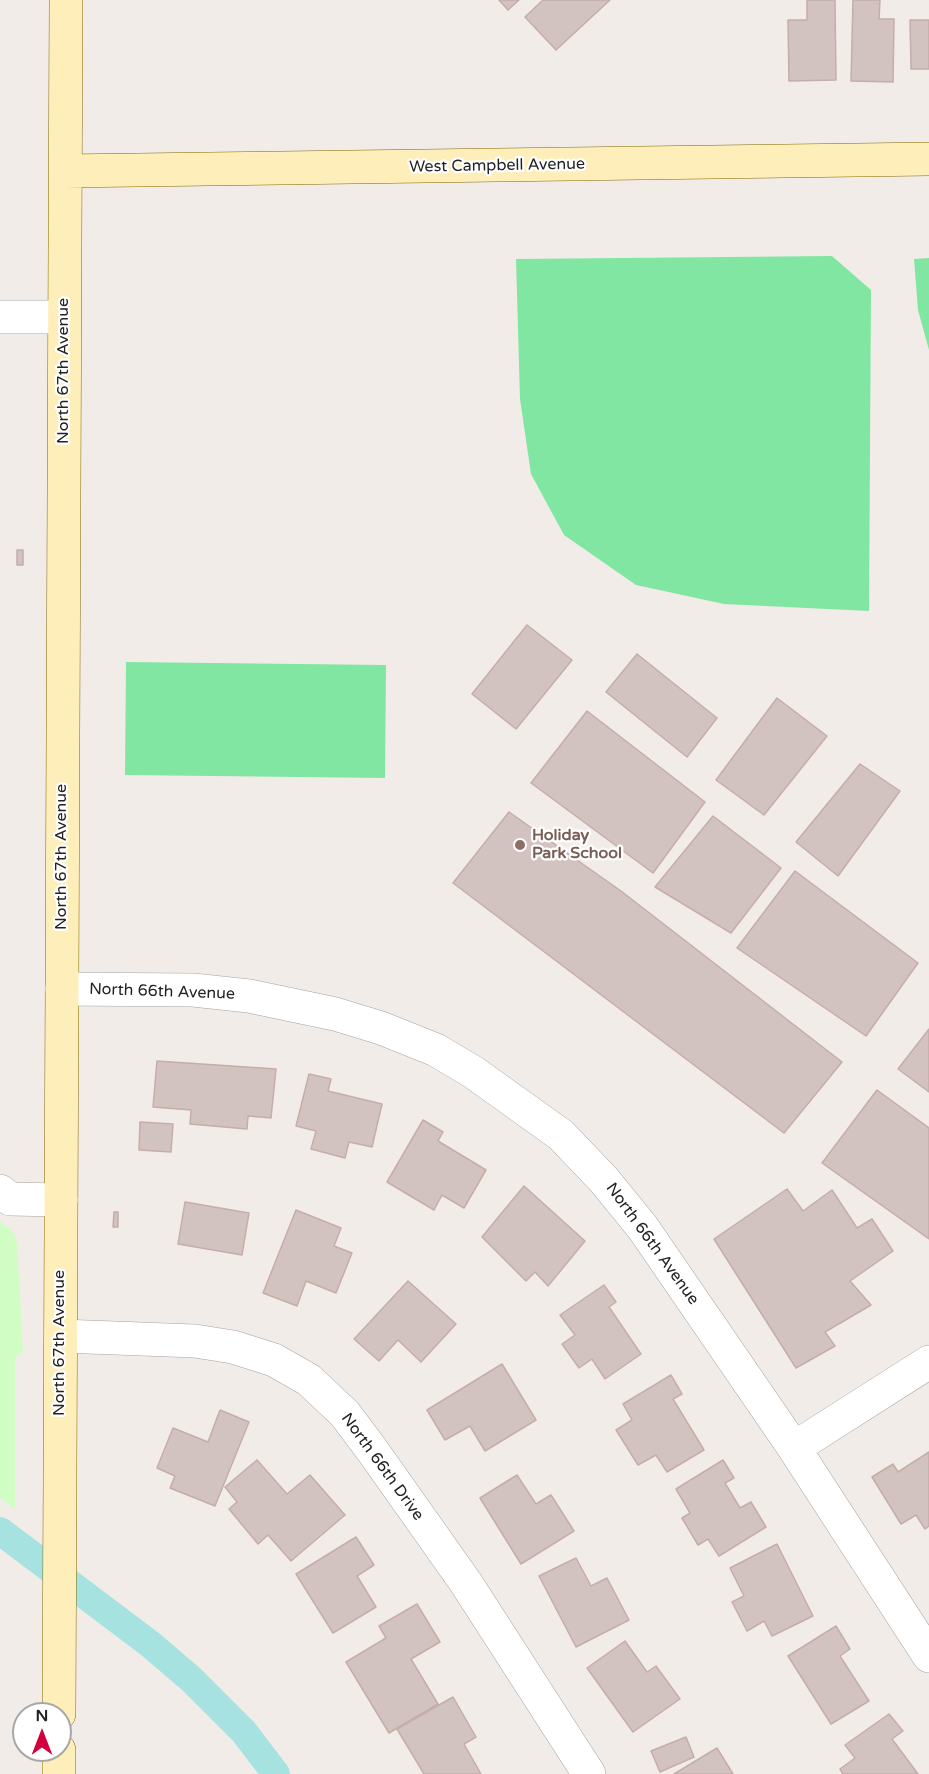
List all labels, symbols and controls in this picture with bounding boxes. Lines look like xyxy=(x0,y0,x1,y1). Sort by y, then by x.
street label: West Campbell Avenue xyxy=(409,155,585,177)
street label: North 67th Avenue xyxy=(54,298,74,444)
street label: North 67th Avenue xyxy=(52,784,72,930)
place label: Holiday Park School xyxy=(532,826,622,864)
marker: Holiday Park School xyxy=(513,838,527,852)
street label: North 66th Avenue xyxy=(89,980,235,1004)
street label: North 66th Avenue xyxy=(601,1179,703,1309)
street label: North 67th Avenue xyxy=(50,1270,70,1416)
street label: North 66th Drive xyxy=(337,1410,427,1524)
north arrow xyxy=(12,1702,72,1762)
text: N xyxy=(36,1706,48,1726)

